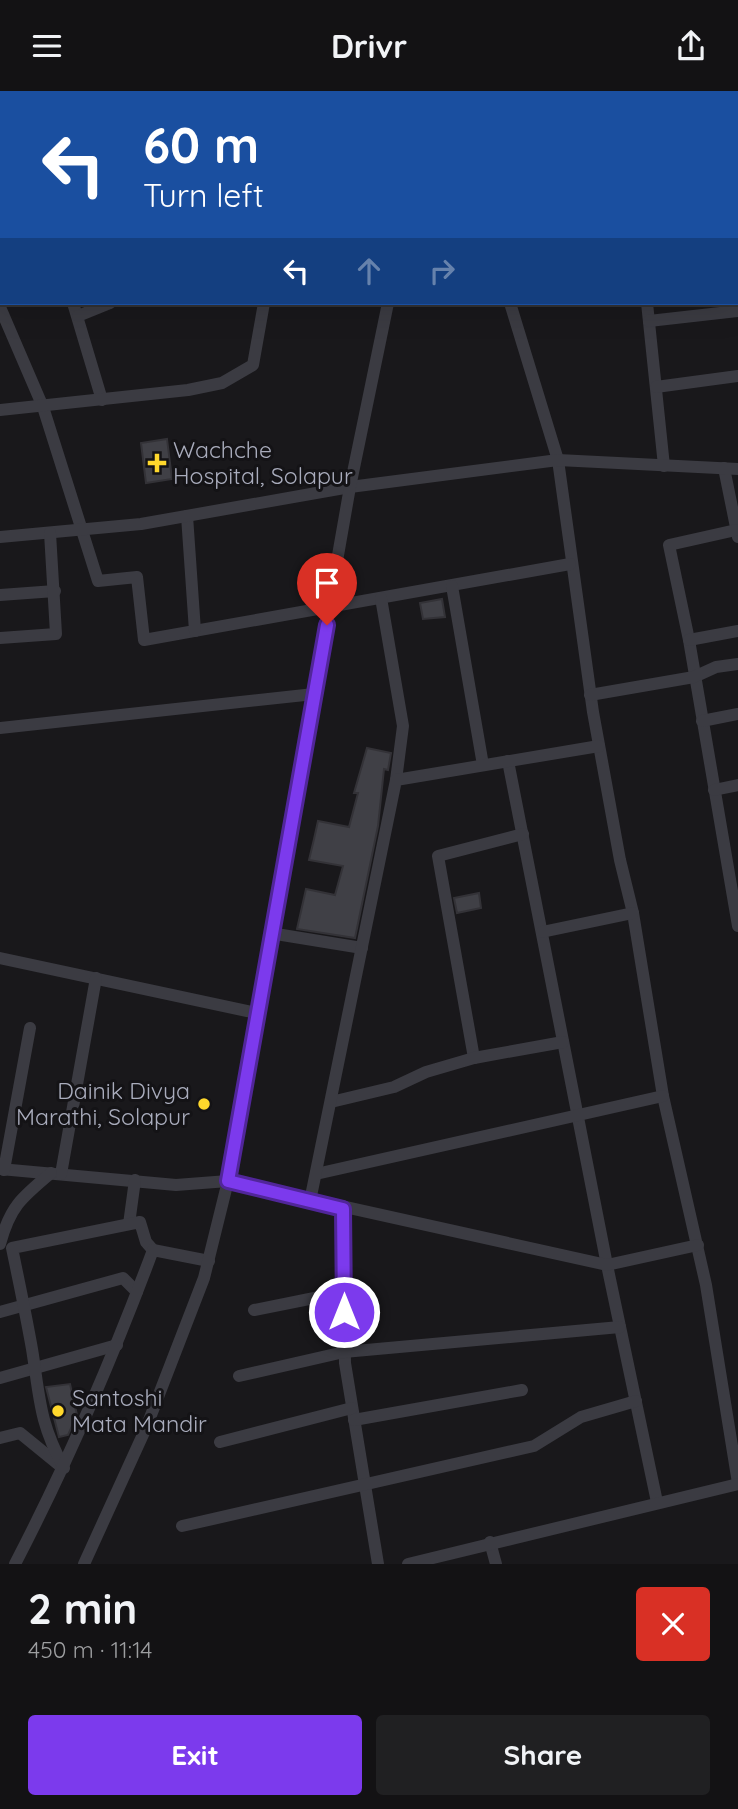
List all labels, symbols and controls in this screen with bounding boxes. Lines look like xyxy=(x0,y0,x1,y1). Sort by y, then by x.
text: Drivr xyxy=(331,26,407,66)
icon: menu xyxy=(28,27,66,65)
icon: share xyxy=(672,27,710,65)
text: 60 m xyxy=(143,114,259,175)
icon: left xyxy=(28,119,119,210)
text: Turn left xyxy=(143,175,264,215)
icon: left xyxy=(277,252,315,290)
icon: ahead xyxy=(350,252,388,290)
icon: right xyxy=(423,252,461,290)
place label: Wachche Hospital, Solapur xyxy=(173,435,353,490)
marker: Wachche Hospital, Solapur xyxy=(147,453,167,473)
pin xyxy=(297,553,357,625)
icon: arrive xyxy=(308,564,346,602)
place label: Dainik Divya Marathi, Solapur xyxy=(16,1076,190,1131)
marker: Dainik Divya Marathi, Solapur xyxy=(196,1096,212,1112)
position arrow xyxy=(307,1275,381,1349)
place label: Santoshi Mata Mandir xyxy=(72,1383,207,1438)
marker: Santoshi Mata Mandir xyxy=(50,1403,66,1419)
text: 2 min xyxy=(28,1582,137,1635)
button: close xyxy=(636,1587,710,1661)
text: 450 m · 11:14 xyxy=(28,1635,152,1664)
button: Exit xyxy=(28,1715,362,1795)
button: Share xyxy=(376,1715,710,1795)

